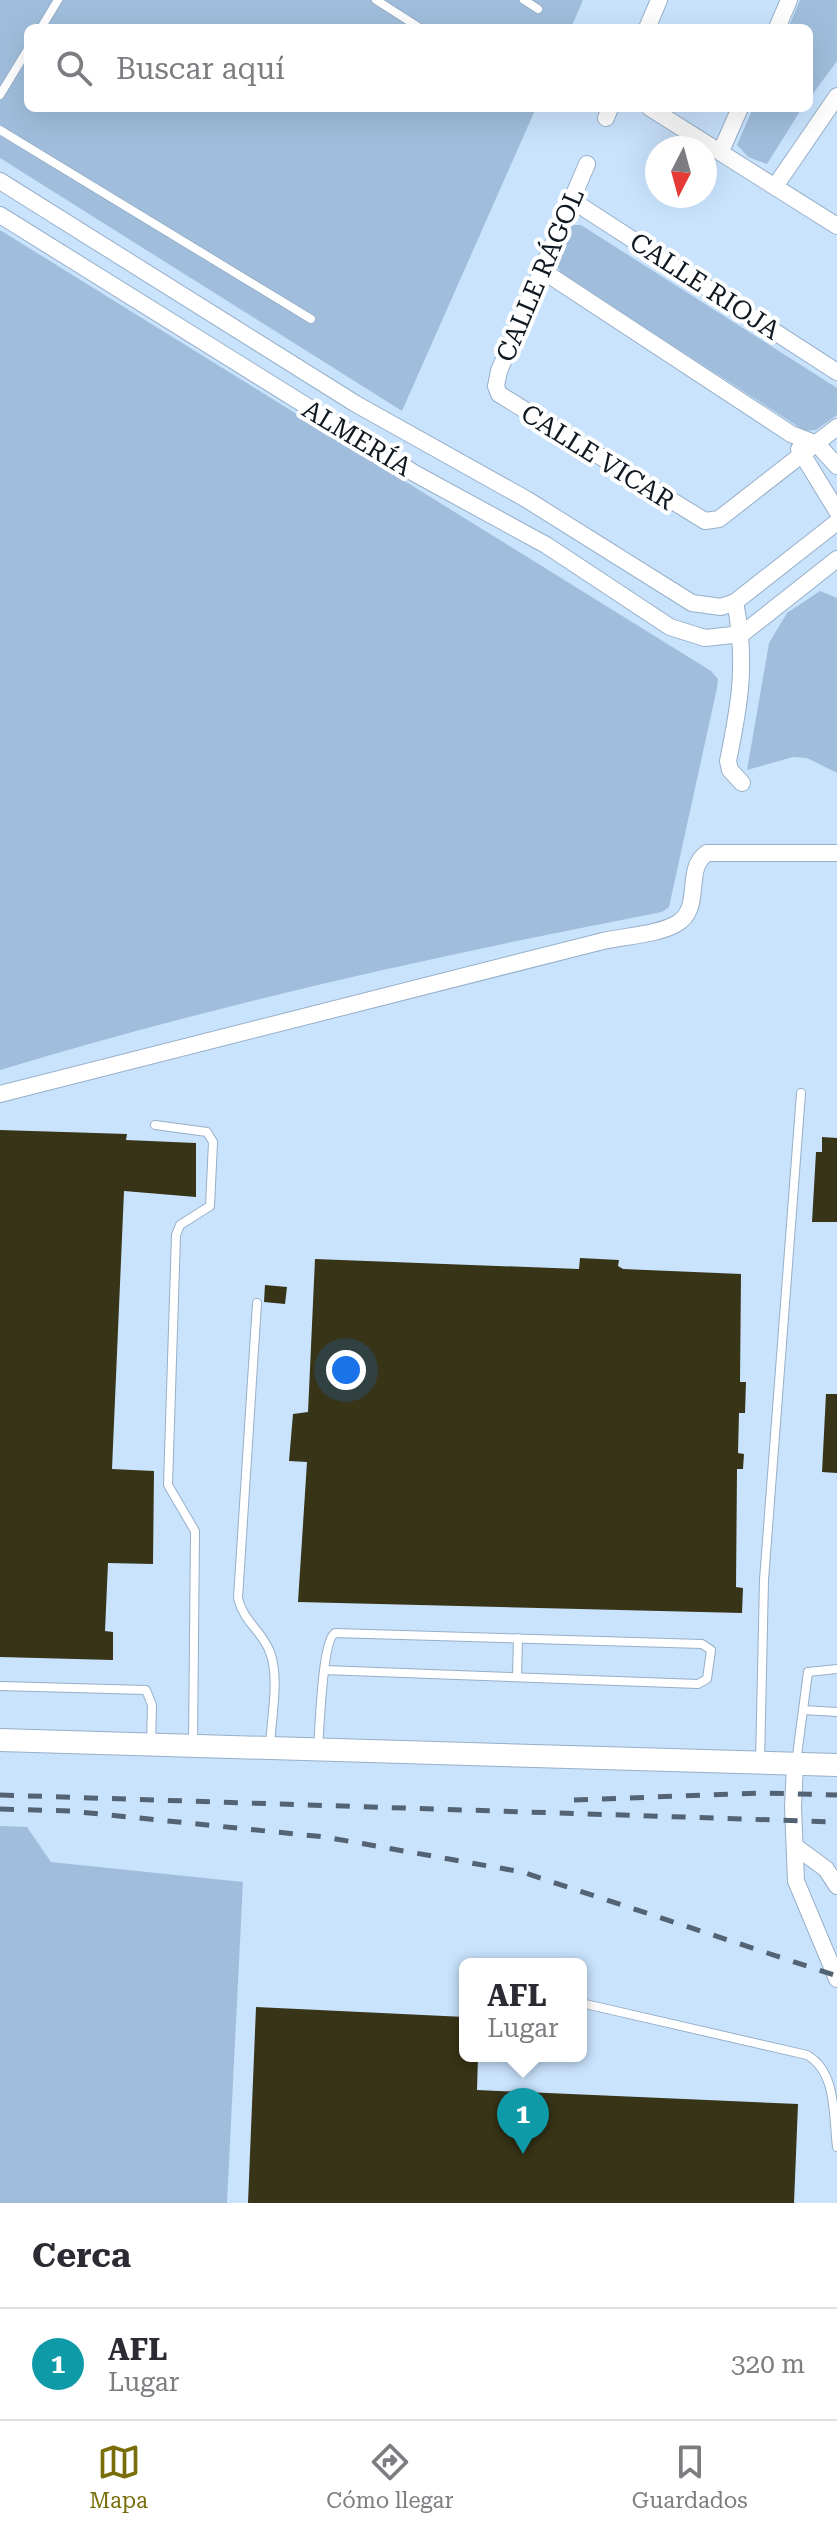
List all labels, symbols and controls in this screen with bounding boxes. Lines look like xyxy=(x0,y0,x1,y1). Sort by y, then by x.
search box xyxy=(24,24,813,112)
icon: search xyxy=(52,46,96,90)
text: Buscar aquí xyxy=(116,51,285,86)
north arrow xyxy=(645,136,717,208)
street label: CALLE RÁGOL xyxy=(489,184,590,366)
street label: CALLE RIOJA xyxy=(624,226,786,346)
street label: ALMERÍA xyxy=(297,393,417,482)
street label: CALLE VICAR xyxy=(516,398,680,516)
your location xyxy=(326,1350,366,1390)
popup xyxy=(459,1958,587,2062)
text: AFL xyxy=(487,1978,547,2013)
text: Lugar xyxy=(487,2013,559,2043)
pin: 1 xyxy=(497,2088,549,2154)
text: Cerca xyxy=(32,2235,131,2275)
text: AFL xyxy=(108,2332,167,2367)
text: 1 xyxy=(51,2349,65,2379)
text: 320 m xyxy=(731,2349,805,2379)
text: Lugar xyxy=(108,2367,179,2397)
tab: Mapa xyxy=(89,2440,148,2513)
tab: Cómo llegar xyxy=(326,2440,453,2513)
tab: Guardados xyxy=(632,2440,748,2513)

